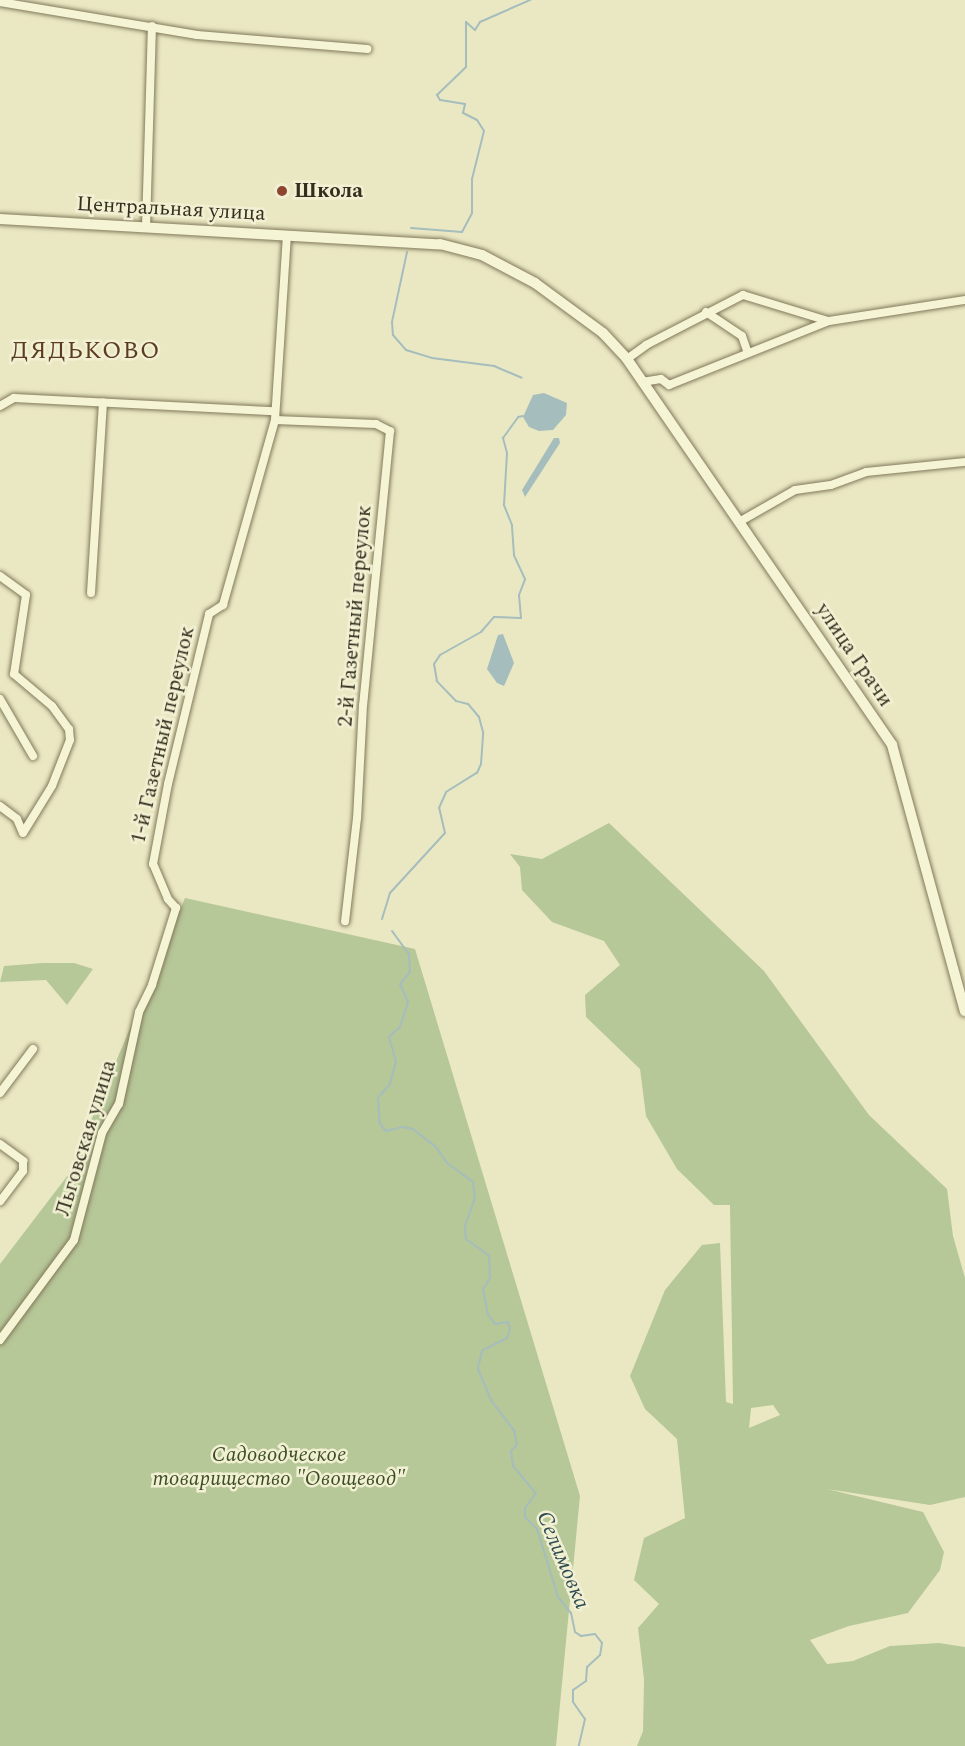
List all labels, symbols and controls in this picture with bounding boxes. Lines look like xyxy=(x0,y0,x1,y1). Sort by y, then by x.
place label: Школа xyxy=(294,178,363,204)
marker: Школа xyxy=(275,184,289,198)
street label: Центральная улица xyxy=(76,191,266,227)
district label: ДЯДЬКОВО xyxy=(11,338,161,366)
street label: 2-й Газетный переулок xyxy=(333,504,377,728)
street label: улица Грачи xyxy=(810,598,898,712)
street label: 1-й Газетный переулок xyxy=(126,624,200,846)
street label: Льговская улица xyxy=(50,1057,122,1219)
park label: Садоводческое товарищество "Овощевод" xyxy=(153,1442,405,1492)
water label: Селимовка xyxy=(531,1507,595,1613)

